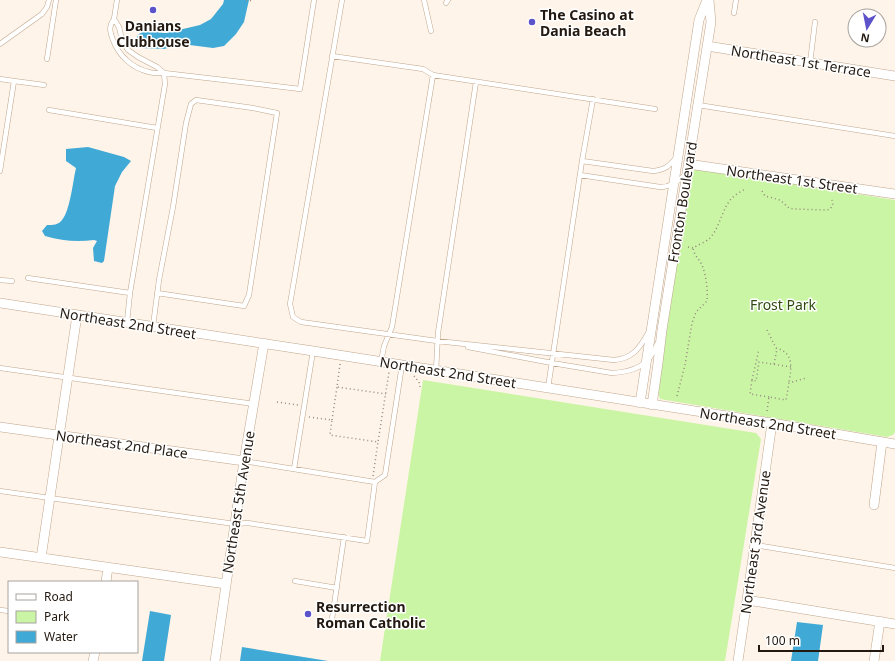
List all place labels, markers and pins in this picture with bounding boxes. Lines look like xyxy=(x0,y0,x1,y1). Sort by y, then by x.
marker: Danians Clubhouse xyxy=(148,5,158,15)
place label: The Casino at Dania Beach xyxy=(540,5,634,40)
place label: Danians Clubhouse xyxy=(116,16,190,51)
marker: The Casino at Dania Beach xyxy=(527,17,537,27)
place label: Resurrection Roman Catholic xyxy=(316,597,426,632)
marker: Resurrection Roman Catholic xyxy=(303,609,313,619)

